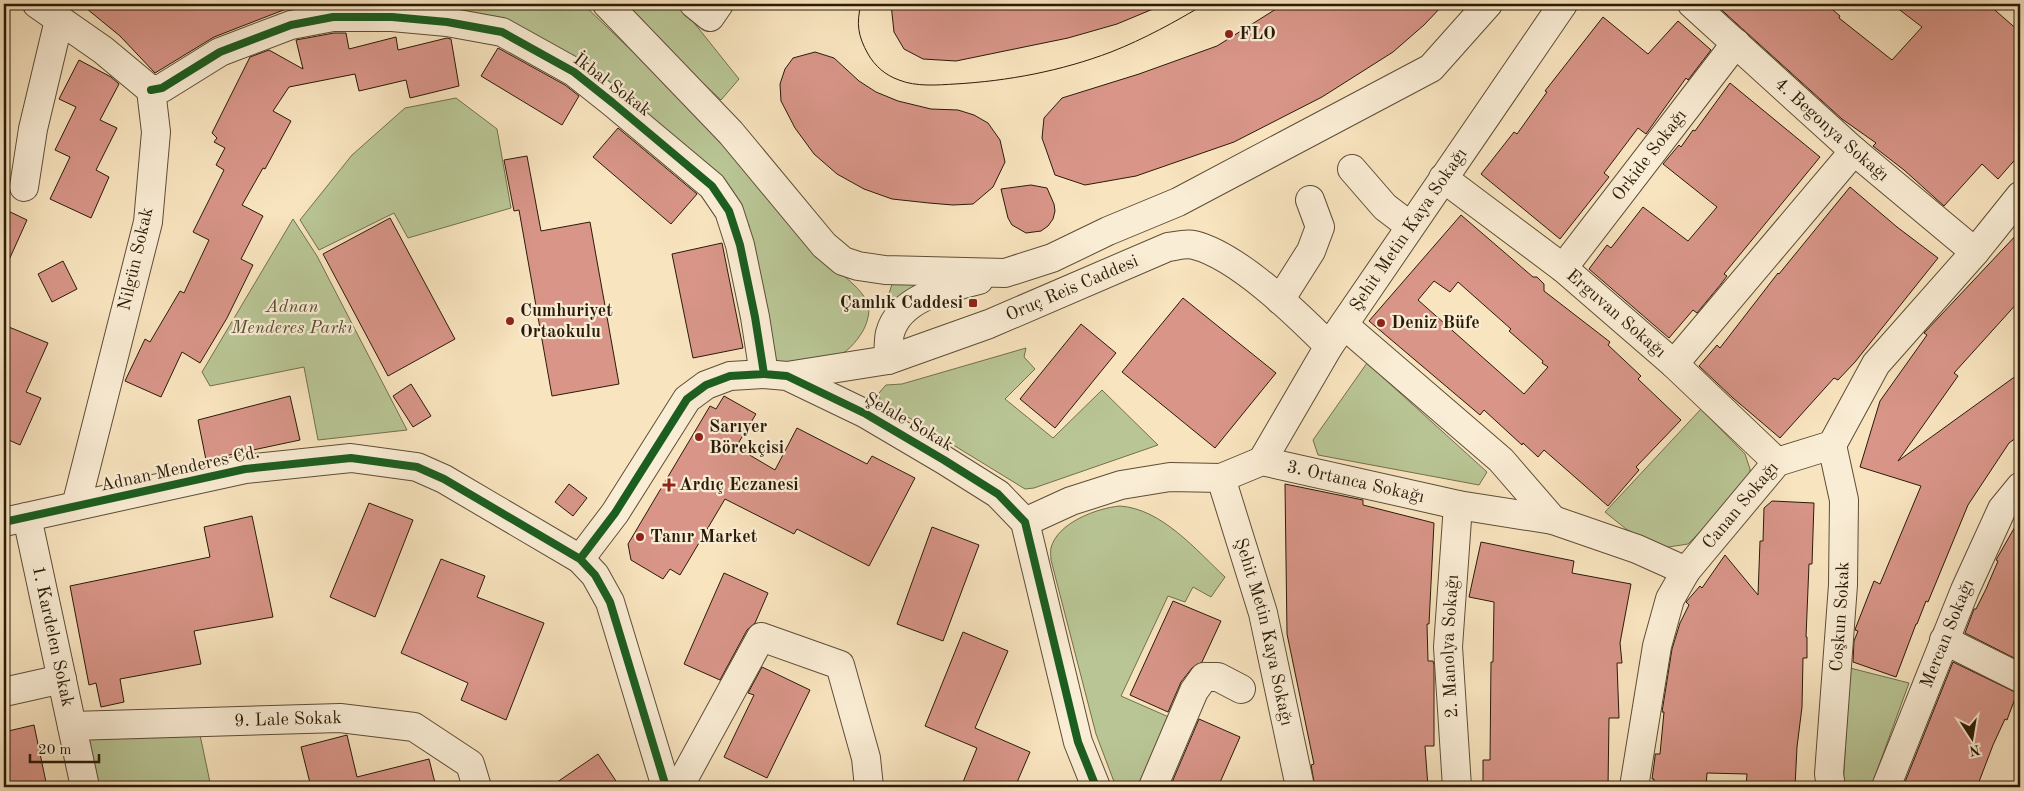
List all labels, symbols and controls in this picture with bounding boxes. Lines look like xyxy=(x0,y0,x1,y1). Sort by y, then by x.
place label: FLO xyxy=(1239,25,1276,43)
marker: FLO xyxy=(1223,28,1235,40)
street label: İkbal Sokak xyxy=(570,48,656,120)
street label: 4. Begonya Sokağı xyxy=(1771,75,1892,185)
street label: Orkide Sokağı xyxy=(1609,106,1690,205)
street label: Şehit Metin Kaya Sokağı xyxy=(1347,145,1471,314)
street label: Nilgün Sokak xyxy=(115,206,157,312)
street label: Oruç Reis Caddesi xyxy=(1003,252,1141,325)
street label: Erguvan Sokağı xyxy=(1563,266,1669,362)
place label: Çamlık Caddesi xyxy=(840,294,963,312)
marker: Çamlık Caddesi xyxy=(967,297,979,309)
park label: Adnan Menderes Parkı xyxy=(230,298,353,337)
place label: Cumhuriyet Ortaokulu xyxy=(520,302,613,341)
place label: Deniz Büfe xyxy=(1391,314,1480,332)
marker: Cumhuriyet Ortaokulu xyxy=(504,315,516,327)
marker: Deniz Büfe xyxy=(1375,317,1387,329)
street label: Şelale Sokak xyxy=(862,389,956,455)
place label: Sarıyer Börekçisi xyxy=(709,418,784,457)
marker: Sarıyer Börekçisi xyxy=(693,431,705,443)
street label: Adnan Menderes Cd. xyxy=(99,443,261,495)
street label: 3. Ortanca Sokağı xyxy=(1285,458,1426,506)
street label: Canan Sokağı xyxy=(1699,459,1782,553)
place label: Ardıç Eczanesi xyxy=(679,476,799,494)
marker: Ardıç Eczanesi xyxy=(663,479,675,491)
place label: Tanır Market xyxy=(650,528,758,546)
marker: Tanır Market xyxy=(634,531,646,543)
street label: Şehit Metin Kaya Sokağı xyxy=(1231,536,1296,728)
street label: Coşkun Sokak xyxy=(1828,561,1852,672)
street label: 1. Kardelen Sokak xyxy=(29,564,77,708)
street label: 2. Manolya Sokağı xyxy=(1439,574,1462,719)
street label: Mercan Sokağı xyxy=(1918,577,1978,691)
street label: 9. Lale Sokak xyxy=(234,709,342,730)
north arrow xyxy=(1946,714,1996,764)
scale bar xyxy=(30,731,99,763)
text: N xyxy=(1968,742,1981,758)
text: 20 m xyxy=(38,743,72,758)

